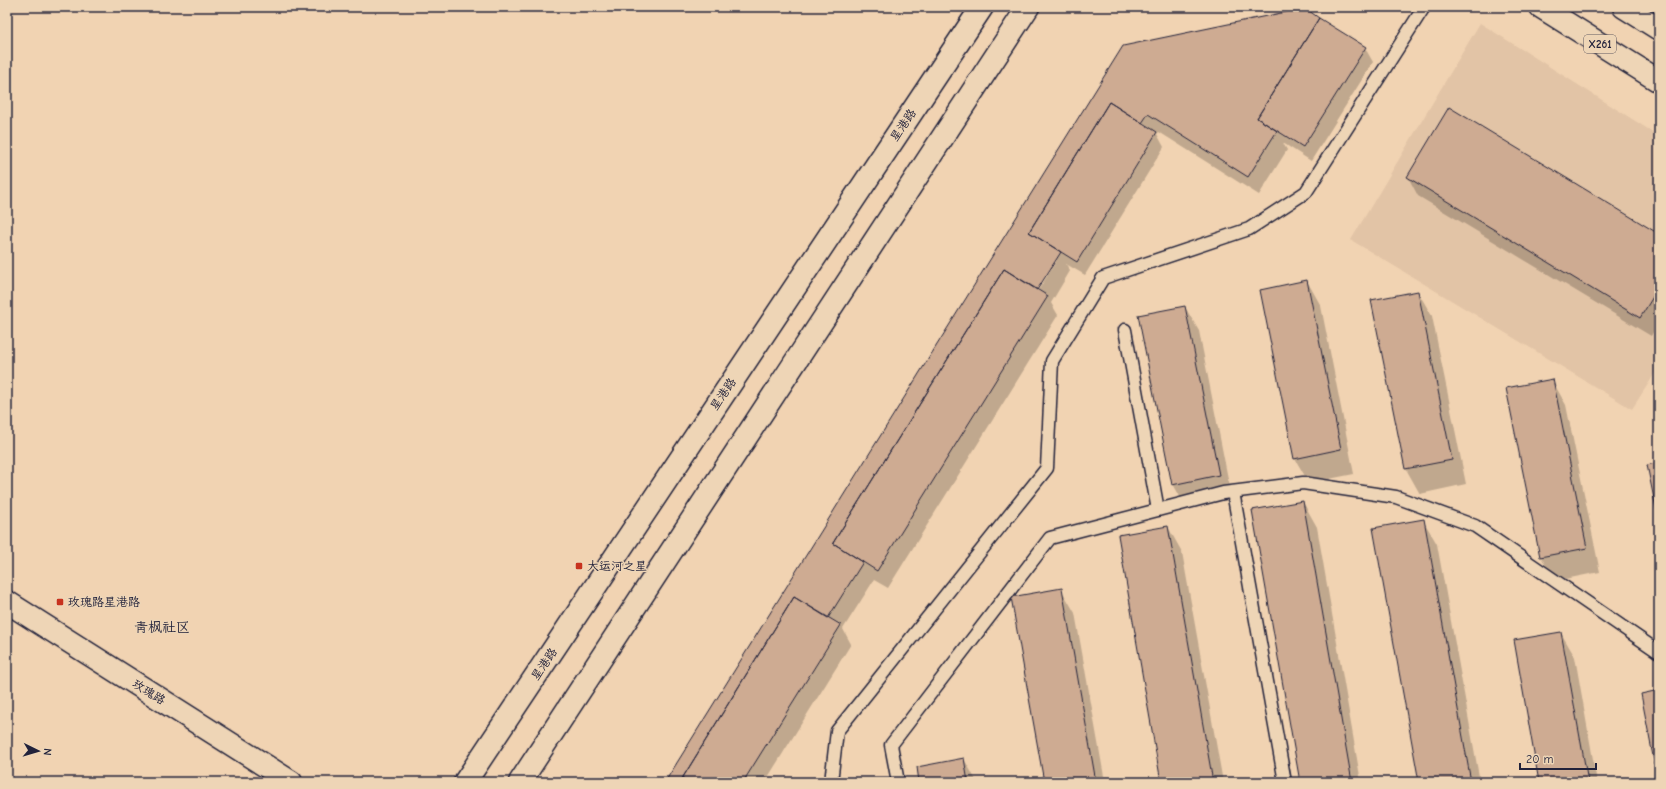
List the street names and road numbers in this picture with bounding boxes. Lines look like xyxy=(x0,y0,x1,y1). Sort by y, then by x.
road number: X261 xyxy=(1584,35,1616,53)
street label: 星港路 xyxy=(887,106,919,144)
street label: 星港路 xyxy=(707,375,739,413)
street label: 星港路 xyxy=(528,645,560,683)
street label: 玫瑰路 xyxy=(130,677,168,707)

